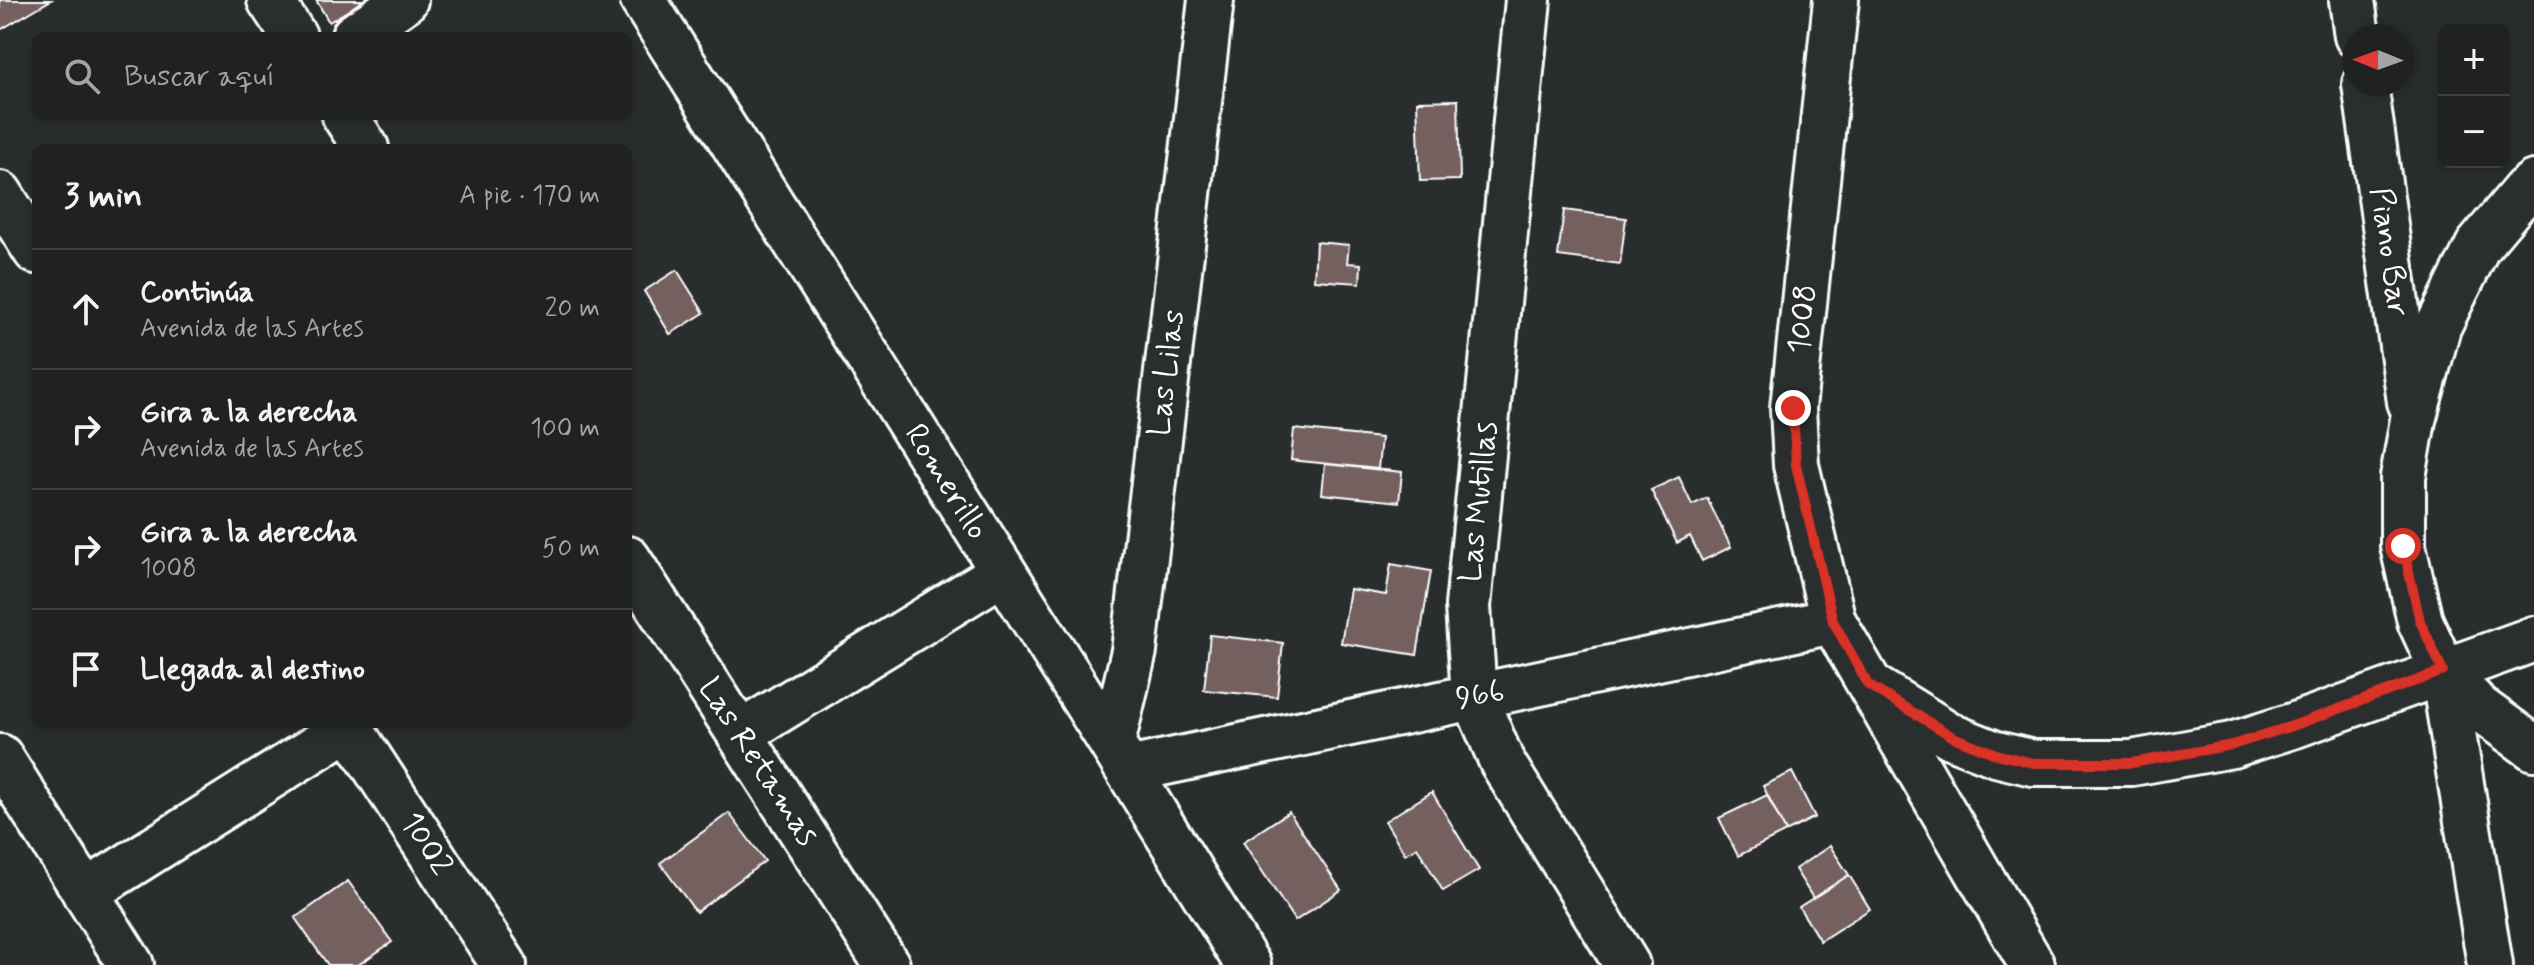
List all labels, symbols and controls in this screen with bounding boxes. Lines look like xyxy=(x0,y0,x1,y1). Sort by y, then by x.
north arrow xyxy=(2342,24,2414,96)
map controls xyxy=(2438,24,2510,168)
button: + xyxy=(2438,24,2510,96)
search box xyxy=(32,32,632,120)
icon: search xyxy=(60,54,104,98)
text: Buscar aquí xyxy=(124,57,275,96)
button: − xyxy=(2438,96,2510,168)
text: 3 min xyxy=(64,174,142,219)
text: A pie · 170 m xyxy=(459,179,600,213)
street label: Piano Bar xyxy=(2359,185,2419,319)
text: Continúa xyxy=(140,273,254,312)
street label: 1008 xyxy=(1778,282,1828,356)
icon: ahead xyxy=(64,287,108,331)
text: 20 m xyxy=(545,292,600,326)
street label: Las Lilas xyxy=(1138,307,1196,439)
text: Avenida de las Artes xyxy=(140,312,364,346)
route end xyxy=(1775,390,1811,426)
text: Gira a la derecha xyxy=(140,393,358,432)
icon: right xyxy=(64,407,108,451)
text: 100 m xyxy=(530,412,600,446)
street label: Romerillo xyxy=(894,416,998,548)
street label: Las Mutillas xyxy=(1450,419,1508,585)
text: Avenida de las Artes xyxy=(140,432,364,466)
text: Gira a la derecha xyxy=(140,513,358,552)
icon: right xyxy=(64,527,108,571)
route start xyxy=(2385,528,2421,564)
text: 50 m xyxy=(542,532,600,566)
text: 1008 xyxy=(140,552,197,586)
icon: arrive xyxy=(64,647,108,691)
text: Llegada al destino xyxy=(140,650,365,689)
street label: 966 xyxy=(1452,669,1508,721)
street label: Las Retamas xyxy=(688,670,828,854)
street label: 1002 xyxy=(390,804,462,884)

